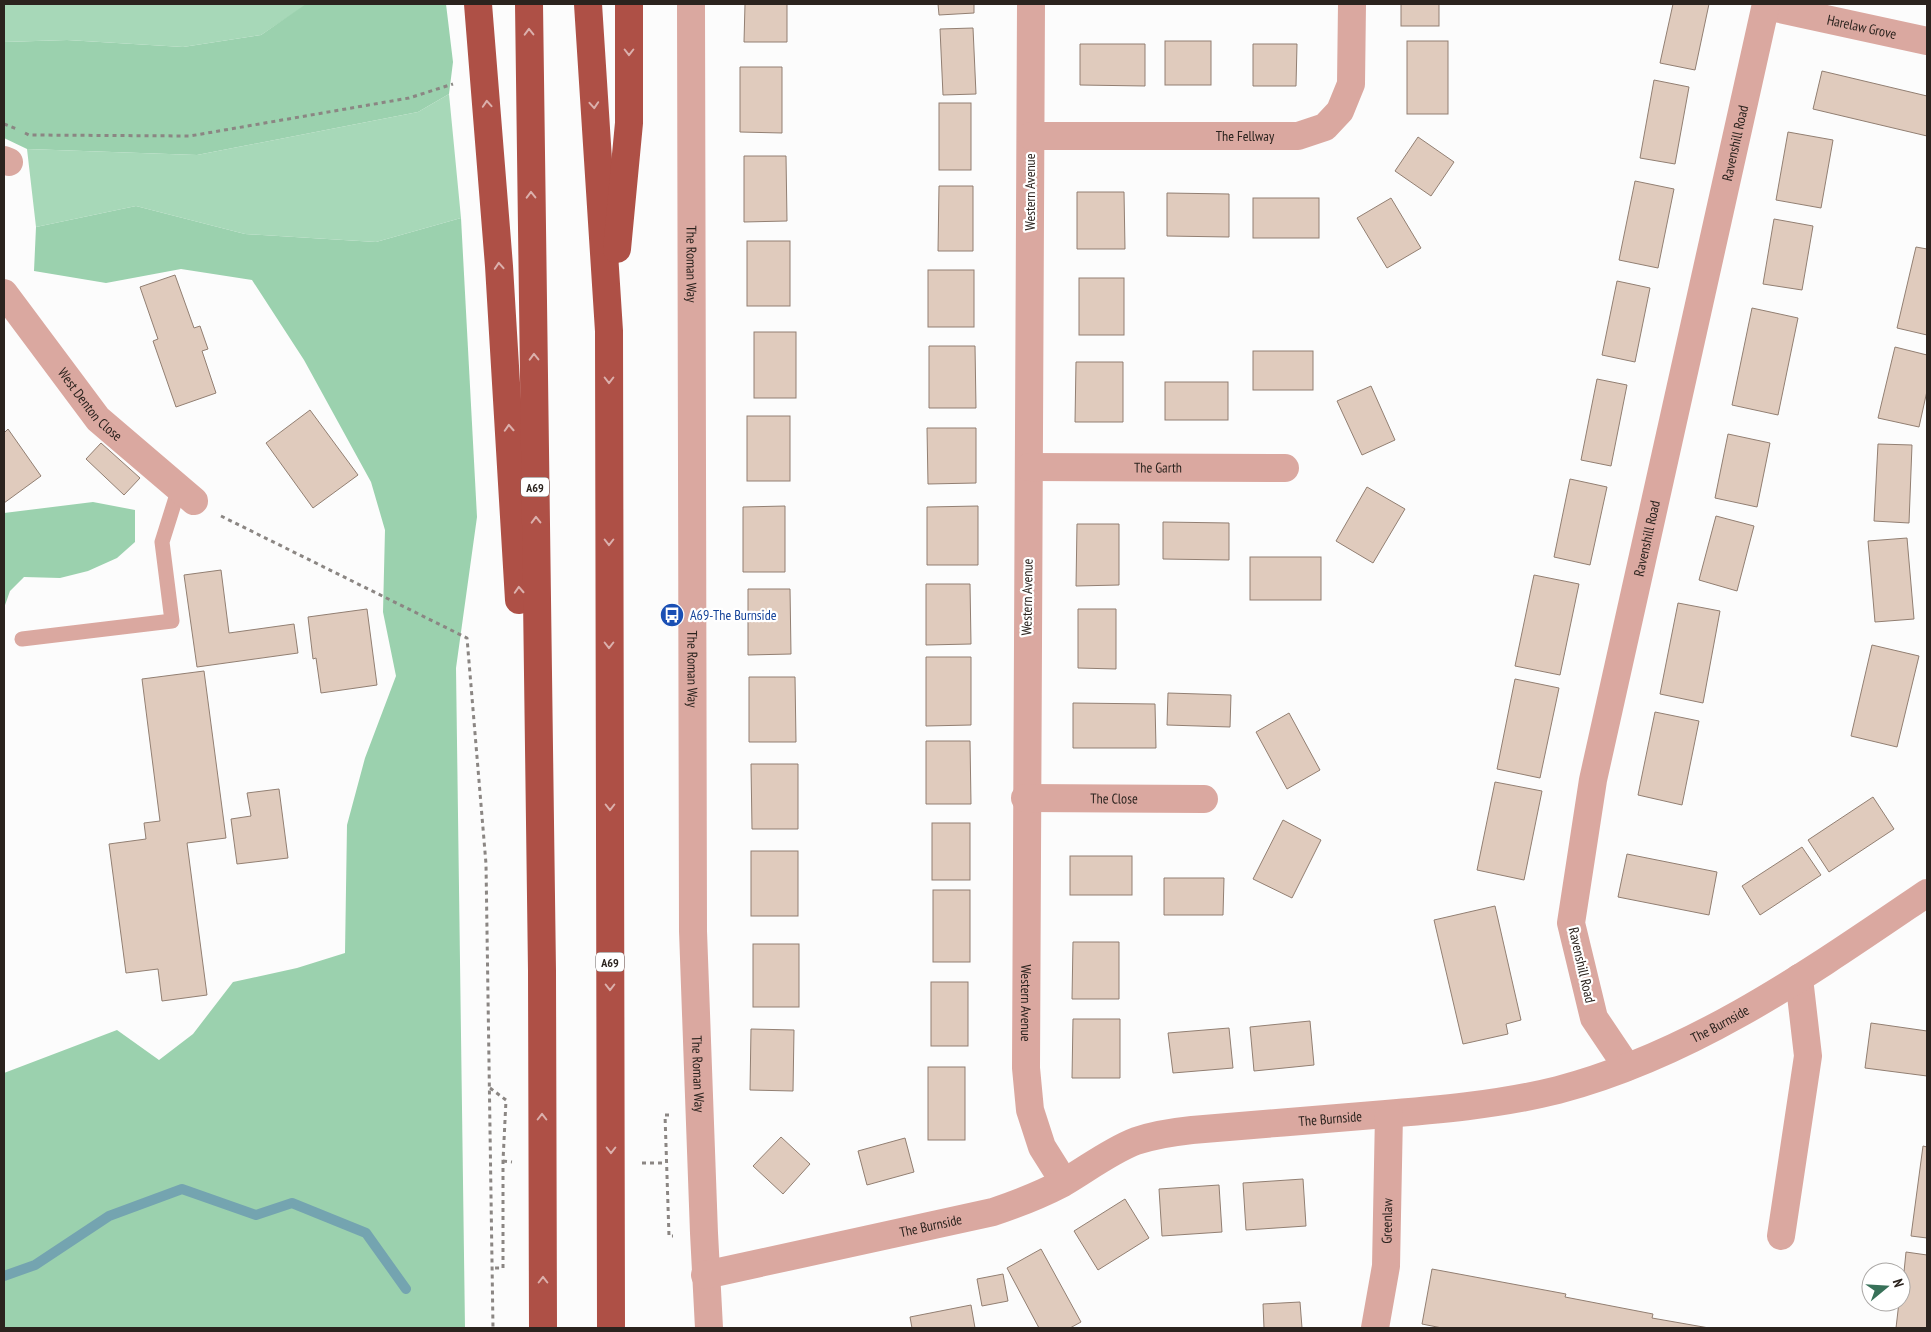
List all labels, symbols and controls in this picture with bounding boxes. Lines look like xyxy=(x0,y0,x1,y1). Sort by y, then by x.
street label: Harelaw Grove xyxy=(1825,11,1898,43)
one-way arrow xyxy=(524,28,534,36)
one-way arrow xyxy=(624,49,634,57)
one-way arrow xyxy=(481,99,492,107)
one-way arrow xyxy=(589,101,600,109)
street label: Ravenshill Road xyxy=(1718,104,1752,183)
street label: The Fellway xyxy=(1216,127,1275,145)
street label: Western Avenue xyxy=(1021,153,1039,230)
one-way arrow xyxy=(526,190,537,198)
street label: The Roman Way xyxy=(682,226,701,303)
one-way arrow xyxy=(494,262,505,270)
one-way arrow xyxy=(529,353,539,360)
street label: West Denton Close xyxy=(54,364,126,445)
one-way arrow xyxy=(604,376,614,384)
one-way arrow xyxy=(504,424,515,432)
street label: The Garth xyxy=(1134,458,1182,477)
road number: A69 xyxy=(521,478,549,497)
street label: Ravenshill Road xyxy=(1630,499,1664,578)
one-way arrow xyxy=(531,515,541,523)
one-way arrow xyxy=(604,538,614,546)
street label: Western Avenue xyxy=(1017,558,1037,636)
one-way arrow xyxy=(513,586,524,594)
bus stop icon: A69-The Burnside xyxy=(659,602,685,628)
place label: A69-The Burnside xyxy=(690,606,777,624)
street label: The Roman Way xyxy=(683,631,702,708)
one-way arrow xyxy=(604,641,614,649)
street label: The Close xyxy=(1090,789,1138,808)
one-way arrow xyxy=(605,804,615,811)
street label: Ravenshill Road xyxy=(1565,925,1599,1005)
road number: A69 xyxy=(596,952,624,972)
street label: Western Avenue xyxy=(1017,964,1035,1042)
one-way arrow xyxy=(605,984,615,991)
street label: The Burnside xyxy=(1688,1001,1753,1047)
street label: The Roman Way xyxy=(688,1035,709,1113)
street label: The Burnside xyxy=(1298,1107,1363,1130)
one-way arrow xyxy=(537,1113,548,1121)
one-way arrow xyxy=(606,1146,616,1154)
street label: Greenlaw xyxy=(1377,1197,1396,1244)
street label: The Burnside xyxy=(898,1210,964,1241)
north arrow xyxy=(1861,1262,1911,1312)
one-way arrow xyxy=(538,1275,548,1283)
text: N xyxy=(1889,1277,1908,1289)

